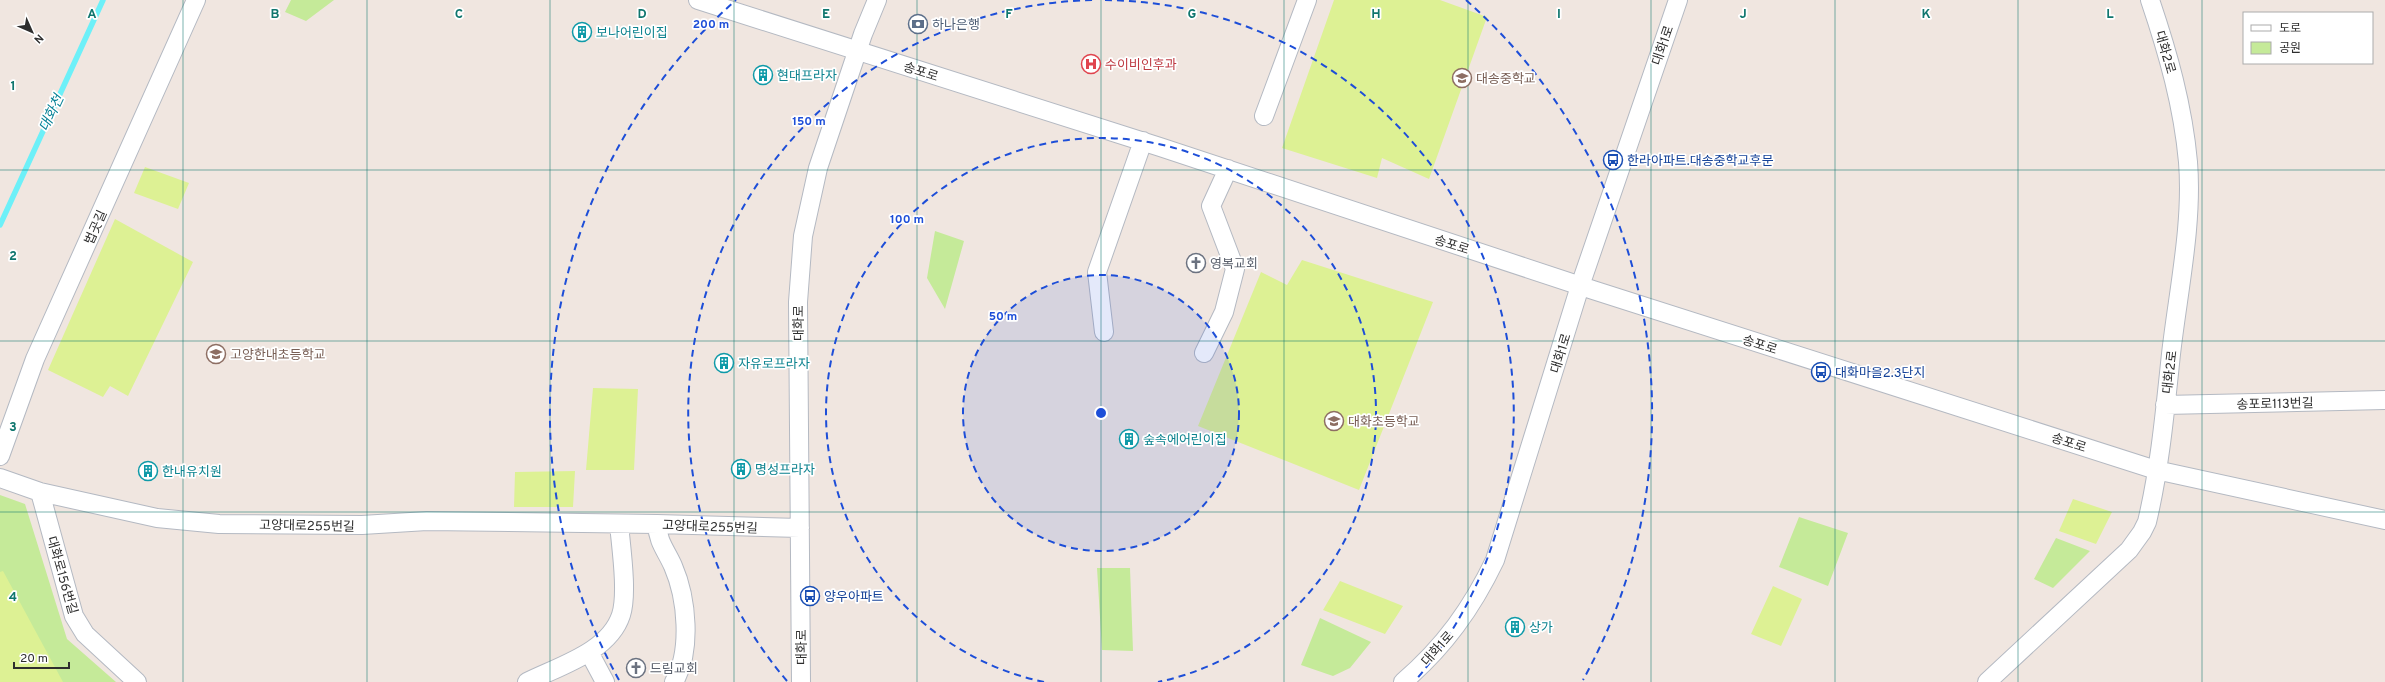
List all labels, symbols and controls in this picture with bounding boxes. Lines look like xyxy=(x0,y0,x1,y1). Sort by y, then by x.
text: A xyxy=(87,7,97,23)
text: B xyxy=(271,7,280,23)
text: C xyxy=(455,7,463,23)
text: D xyxy=(637,7,647,23)
text: E xyxy=(822,7,830,23)
text: F xyxy=(1005,7,1013,23)
text: G xyxy=(1188,7,1197,23)
text: H xyxy=(1371,7,1381,23)
text: I xyxy=(1557,7,1561,23)
text: J xyxy=(1739,7,1747,23)
text: K xyxy=(1921,7,1931,23)
text: L xyxy=(2106,7,2114,23)
north arrow xyxy=(12,12,52,52)
legend xyxy=(2243,12,2373,64)
bank icon: 하나은행 xyxy=(907,13,929,35)
text: 200 m xyxy=(693,17,729,33)
place label: 하나은행 xyxy=(932,18,980,34)
building icon: 보나어린이집 xyxy=(571,21,593,43)
text: 도로 xyxy=(2279,21,2301,37)
street label: 대화1로 xyxy=(1650,24,1678,68)
place label: 보나어린이집 xyxy=(596,26,668,42)
street label: 대화2로 xyxy=(2150,29,2178,76)
text: N xyxy=(31,31,46,46)
text: 공원 xyxy=(2279,41,2301,57)
hospital icon: 수이비인후과 xyxy=(1080,53,1102,75)
place label: 수이비인후과 xyxy=(1105,58,1177,74)
street label: 송포로 xyxy=(901,60,940,86)
building icon: 현대프라자 xyxy=(752,64,774,86)
school or university icon: 대송중학교 xyxy=(1451,67,1473,89)
place label: 현대프라자 xyxy=(777,68,837,85)
place label: 대송중학교 xyxy=(1476,71,1536,88)
text: 1 xyxy=(10,79,16,95)
water label: 대화천 xyxy=(36,92,69,135)
text: 150 m xyxy=(792,114,826,130)
bus stop icon: 한라아파트.대송중학교후문 xyxy=(1602,149,1624,171)
place label: 한라아파트.대송중학교후문 xyxy=(1627,153,1773,170)
street label: 법곳길 xyxy=(82,208,111,247)
text: 100 m xyxy=(890,212,924,228)
street label: 송포로 xyxy=(1432,233,1471,259)
text: 2 xyxy=(9,249,17,265)
church icon: 영복교회 xyxy=(1185,252,1207,274)
place label: 영복교회 xyxy=(1210,257,1258,273)
street label: 대화로 xyxy=(792,305,808,341)
text: 50 m xyxy=(989,309,1017,325)
street label: 대화1로 xyxy=(1548,332,1576,375)
street label: 송포로 xyxy=(1740,333,1779,359)
school or university icon: 고양한내초등학교 xyxy=(205,343,227,365)
place label: 고양한내초등학교 xyxy=(230,347,326,364)
street label: 대화2로 xyxy=(2160,349,2182,395)
building icon: 자유로프라자 xyxy=(713,352,735,374)
place label: 자유로프라자 xyxy=(738,357,810,373)
bus stop icon: 대화마을2.3단지 xyxy=(1810,361,1832,383)
place label: 대화마을2.3단지 xyxy=(1835,366,1925,382)
street label: 송포로113번길 xyxy=(2236,396,2314,414)
centre of rings xyxy=(1094,406,1108,420)
school or university icon: 대화초등학교 xyxy=(1323,410,1345,432)
place label: 대화초등학교 xyxy=(1348,414,1420,431)
text: 3 xyxy=(9,420,17,436)
building icon: 숲속에어린이집 xyxy=(1118,428,1140,450)
street label: 송포로 xyxy=(2049,431,2088,457)
place label: 숲속에어린이집 xyxy=(1143,433,1227,449)
building icon: 명성프라자 xyxy=(730,458,752,480)
building icon: 한내유치원 xyxy=(137,460,159,482)
place label: 명성프라자 xyxy=(755,463,815,479)
place label: 한내유치원 xyxy=(162,465,222,481)
street label: 고양대로255번길 xyxy=(259,518,355,536)
street label: 고양대로255번길 xyxy=(662,518,758,538)
street label: 대화로156번길 xyxy=(42,535,80,616)
bus stop icon: 양우아파트 xyxy=(799,585,821,607)
text: 4 xyxy=(9,590,17,606)
place label: 양우아파트 xyxy=(824,590,884,606)
building icon: 상가 xyxy=(1504,616,1526,638)
place label: 상가 xyxy=(1529,621,1553,637)
street label: 대화로 xyxy=(795,629,811,665)
street label: 대화1로 xyxy=(1419,629,1458,670)
scale bar xyxy=(14,644,69,670)
text: 20 m xyxy=(20,651,48,667)
church icon: 드림교회 xyxy=(625,657,647,679)
place label: 드림교회 xyxy=(650,662,698,678)

